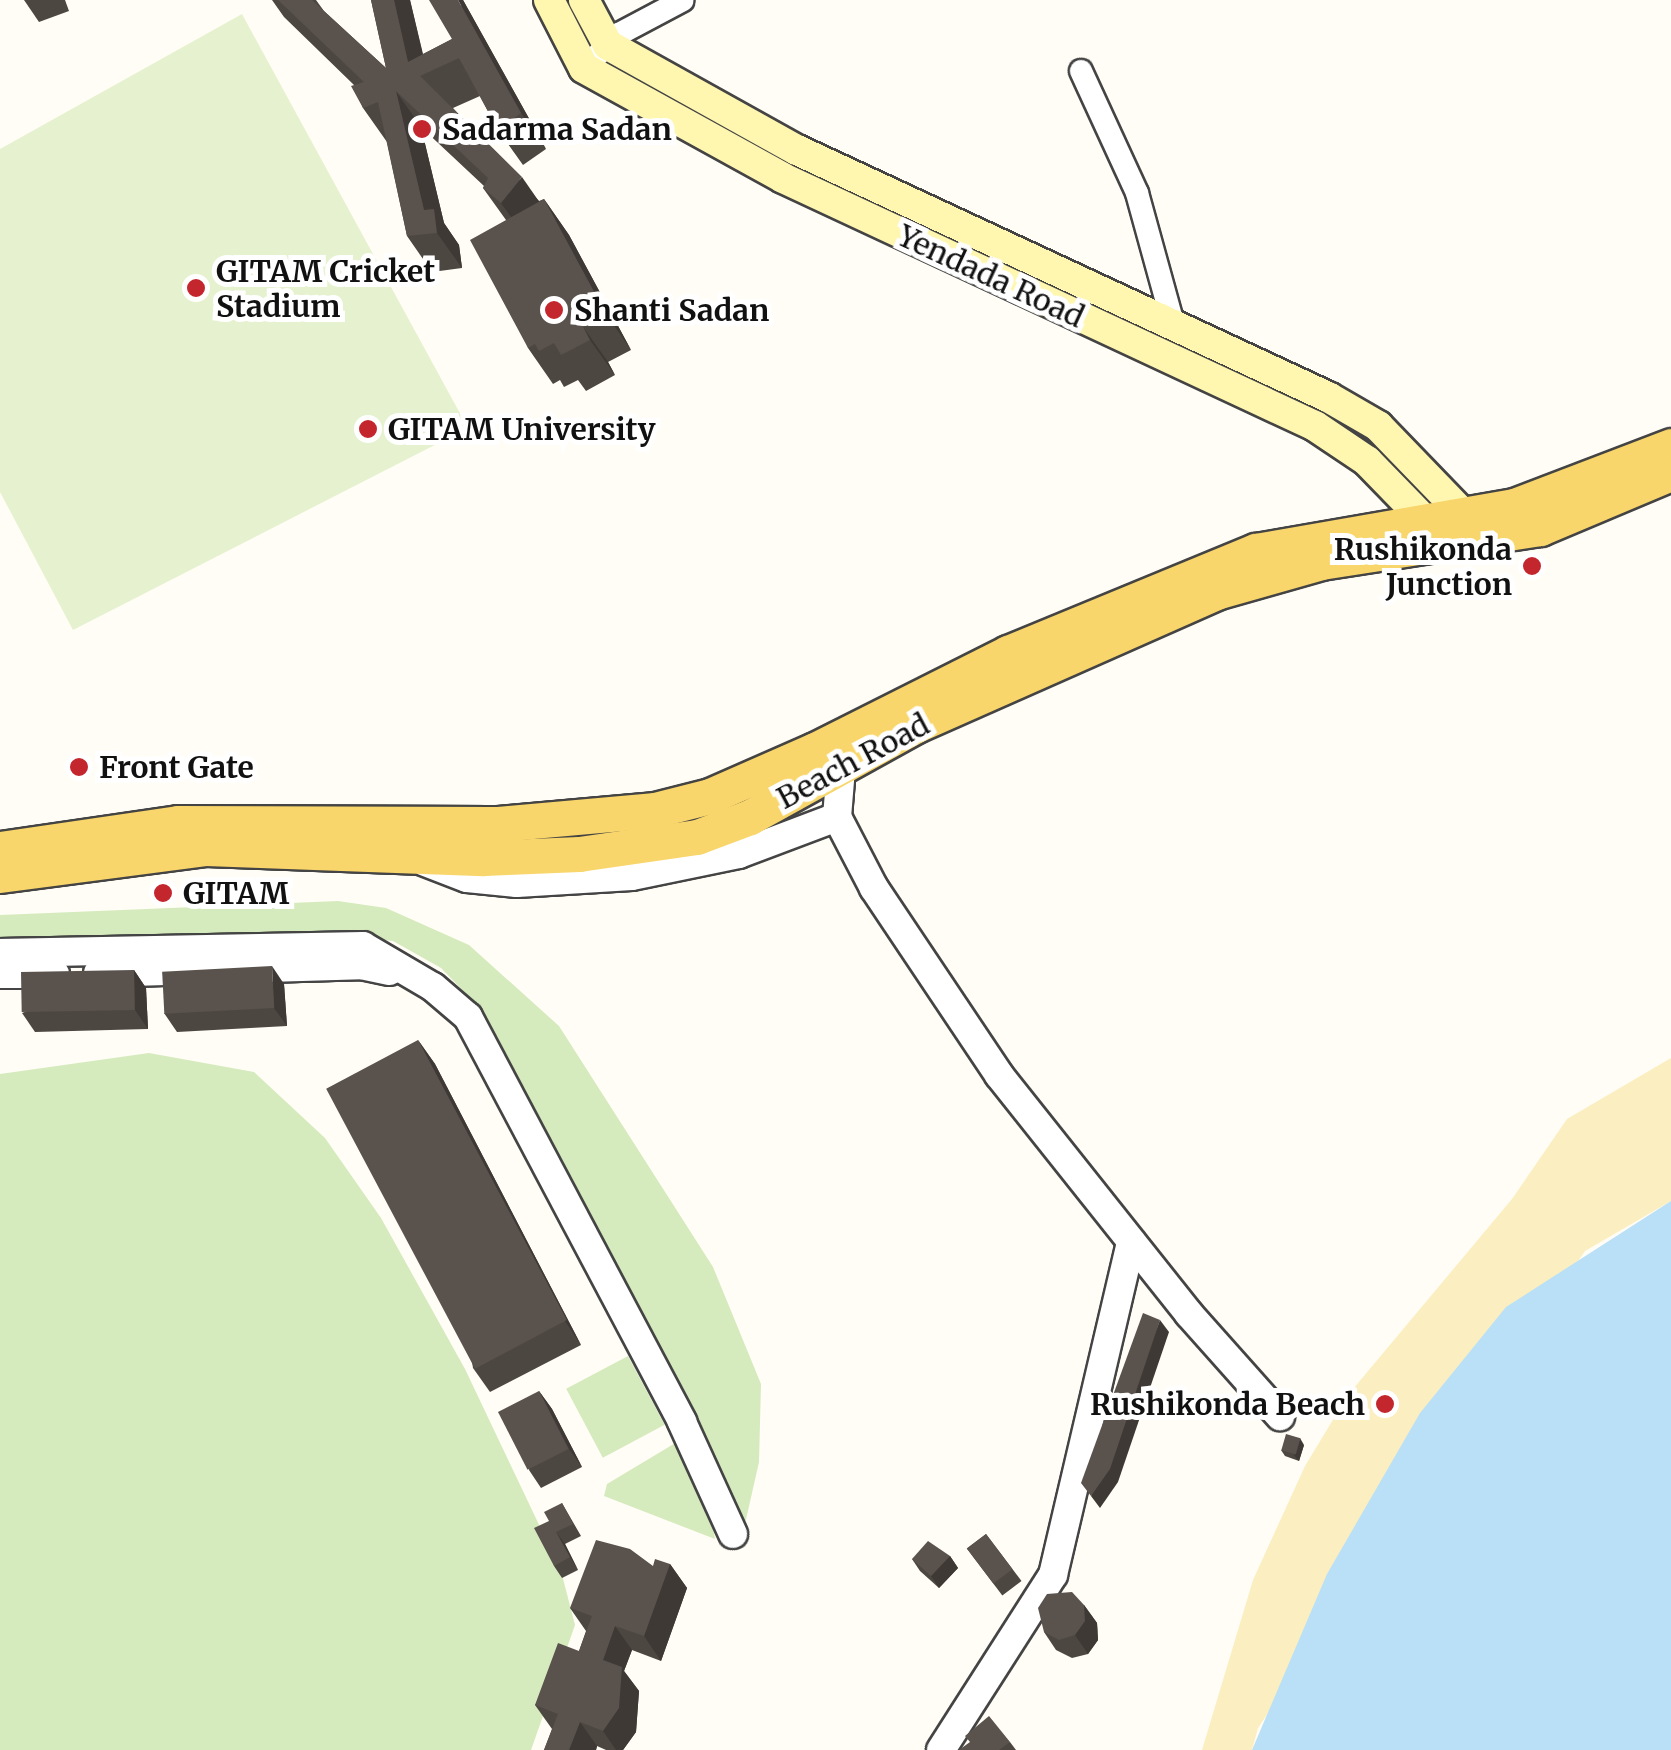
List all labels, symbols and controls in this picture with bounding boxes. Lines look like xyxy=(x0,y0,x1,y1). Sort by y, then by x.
place label: Sadarma Sadan xyxy=(442,111,672,147)
marker: Sadarma Sadan xyxy=(411,118,433,140)
street label: Yendada Road xyxy=(892,217,1090,335)
place label: GITAM Cricket Stadium xyxy=(216,253,435,324)
marker: GITAM Cricket Stadium xyxy=(185,277,207,299)
place label: Shanti Sadan xyxy=(574,292,769,328)
marker: Shanti Sadan xyxy=(543,299,565,321)
place label: GITAM University xyxy=(388,411,655,447)
marker: GITAM University xyxy=(357,418,379,440)
place label: Rushikonda Junction xyxy=(1334,531,1512,602)
marker: Rushikonda Junction xyxy=(1521,555,1543,577)
street label: Beach Road xyxy=(771,706,935,816)
place label: Front Gate xyxy=(99,749,254,785)
marker: Front Gate xyxy=(68,756,90,778)
place label: GITAM xyxy=(183,875,289,911)
marker: GITAM xyxy=(152,882,174,904)
place label: Rushikonda Beach xyxy=(1090,1386,1365,1422)
marker: Rushikonda Beach xyxy=(1374,1393,1396,1415)

